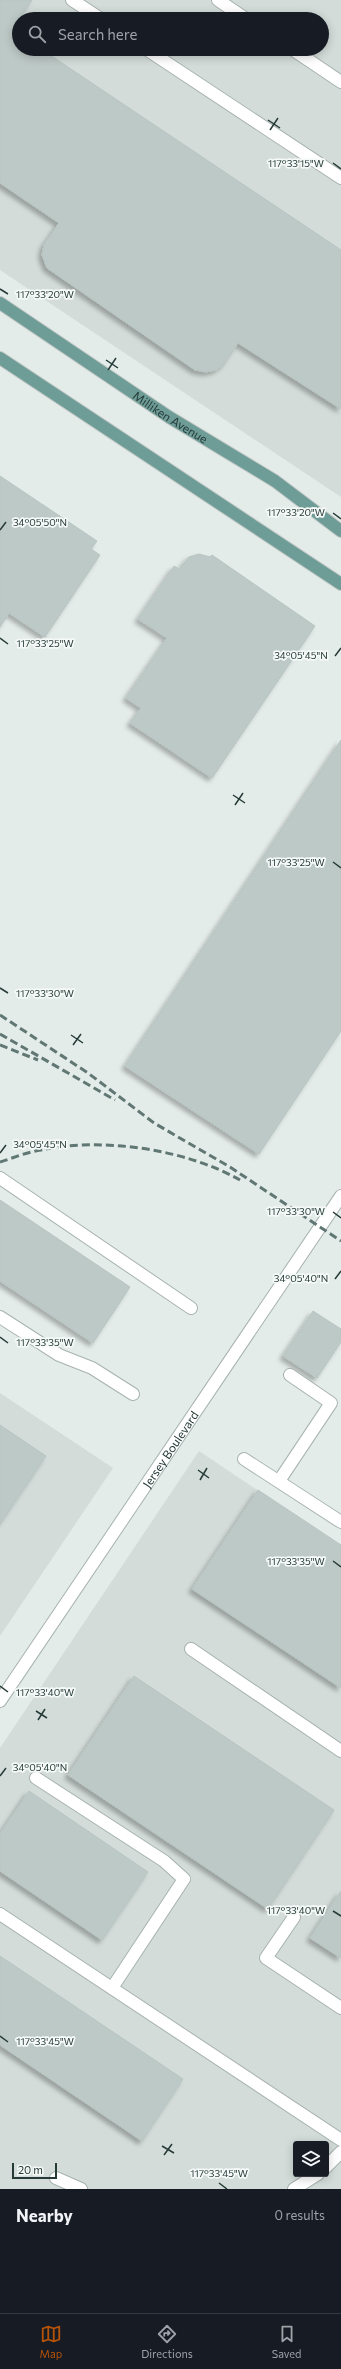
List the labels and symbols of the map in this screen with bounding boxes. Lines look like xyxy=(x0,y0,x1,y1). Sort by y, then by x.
text: 117°33'15"W xyxy=(268,157,324,169)
text: 117°33'20"W xyxy=(16,288,74,300)
street label: Milliken Avenue xyxy=(131,388,210,446)
text: 117°33'20"W xyxy=(267,506,325,518)
text: 34°05'50"N xyxy=(13,516,67,528)
text: 117°33'25"W xyxy=(16,637,74,649)
text: 34°05'45"N xyxy=(274,649,328,661)
text: 117°33'25"W xyxy=(267,856,325,868)
text: 117°33'30"W xyxy=(16,987,74,999)
text: 34°05'45"N xyxy=(13,1138,67,1150)
text: 117°33'30"W xyxy=(267,1205,325,1217)
text: 34°05'40"N xyxy=(274,1272,328,1284)
text: 117°33'35"W xyxy=(16,1336,74,1348)
street label: Jersey Boulevard xyxy=(139,1408,201,1491)
text: 117°33'35"W xyxy=(267,1555,325,1567)
text: 117°33'40"W xyxy=(16,1686,74,1698)
text: 34°05'40"N xyxy=(13,1761,67,1773)
text: 117°33'40"W xyxy=(267,1904,325,1916)
text: 117°33'45"W xyxy=(16,2035,74,2047)
scale bar xyxy=(12,2161,57,2180)
text: 117°33'45"W xyxy=(190,2167,248,2179)

